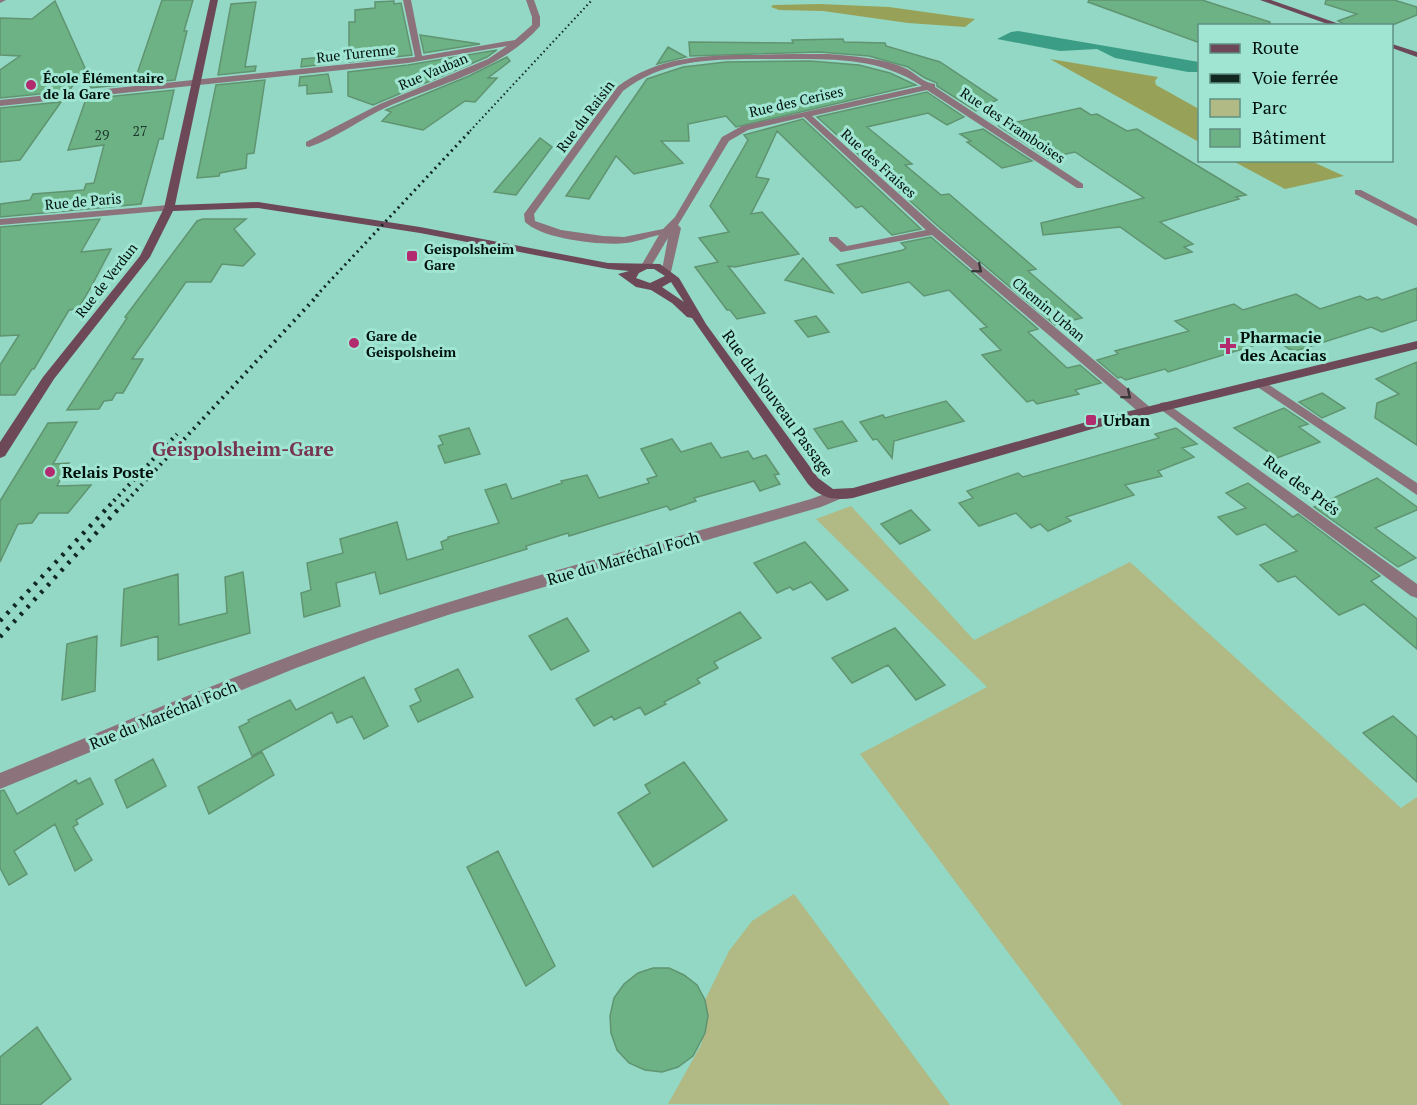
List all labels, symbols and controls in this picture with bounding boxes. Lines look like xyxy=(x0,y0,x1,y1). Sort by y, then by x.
legend xyxy=(1198,24,1393,162)
text: Route xyxy=(1252,35,1299,59)
street label: Rue Turenne xyxy=(315,39,397,67)
street label: Rue Vauban xyxy=(395,48,471,94)
text: Voie ferrée xyxy=(1252,65,1338,89)
place label: École Élémentaire de la Gare xyxy=(43,68,164,103)
street label: Rue du Raisin xyxy=(552,76,619,156)
marker: École Élémentaire de la Gare xyxy=(24,78,38,92)
street label: Rue des Cerises xyxy=(747,81,845,121)
street label: Rue des Framboises xyxy=(957,83,1069,167)
text: Parc xyxy=(1252,95,1287,119)
house number: 27 xyxy=(133,121,147,140)
street label: Rue des Fraises xyxy=(837,124,921,202)
house number: 29 xyxy=(95,125,109,144)
text: Bâtiment xyxy=(1252,125,1327,149)
street label: Rue de Paris xyxy=(44,188,122,214)
street label: Rue de Verdun xyxy=(71,238,142,321)
place label: Geispolsheim Gare xyxy=(424,239,514,274)
marker: Geispolsheim Gare xyxy=(405,249,419,263)
one-way arrow xyxy=(971,262,982,273)
street label: Chemin Urban xyxy=(1008,273,1090,346)
street label: Rue du Nouveau Passage xyxy=(717,325,839,481)
place label: Gare de Geispolsheim xyxy=(366,326,456,361)
place label: Pharmacie des Acacias xyxy=(1240,326,1327,366)
marker: Gare de Geispolsheim xyxy=(347,336,361,350)
marker: Pharmacie des Acacias xyxy=(1221,339,1235,353)
one-way arrow xyxy=(1120,388,1131,399)
place label: Urban xyxy=(1103,409,1151,431)
marker: Urban xyxy=(1084,413,1098,427)
district label: Geispolsheim-Gare xyxy=(152,435,334,462)
street label: Rue des Prés xyxy=(1259,450,1345,520)
place label: Relais Poste xyxy=(62,461,154,483)
marker: Relais Poste xyxy=(43,465,57,479)
street label: Rue du Maréchal Foch xyxy=(544,526,702,590)
street label: Rue du Maréchal Foch xyxy=(86,675,241,755)

